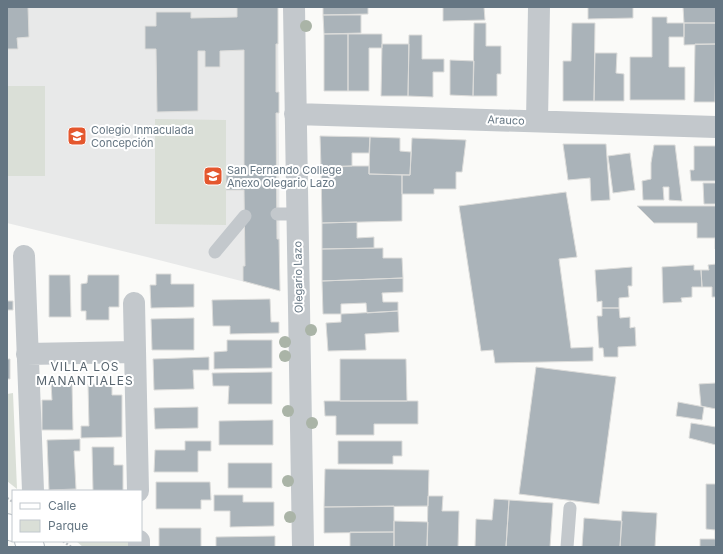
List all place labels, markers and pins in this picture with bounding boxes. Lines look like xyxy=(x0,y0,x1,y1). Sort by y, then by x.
place label: Colegio Inmaculada Concepción xyxy=(91,123,194,150)
school or university icon: Colegio Inmaculada Concepción xyxy=(66,125,88,147)
place label: San Fernando College Anexo Olegario Lazo xyxy=(227,163,342,190)
school or university icon: San Fernando College Anexo Olegario Lazo xyxy=(202,165,224,187)

